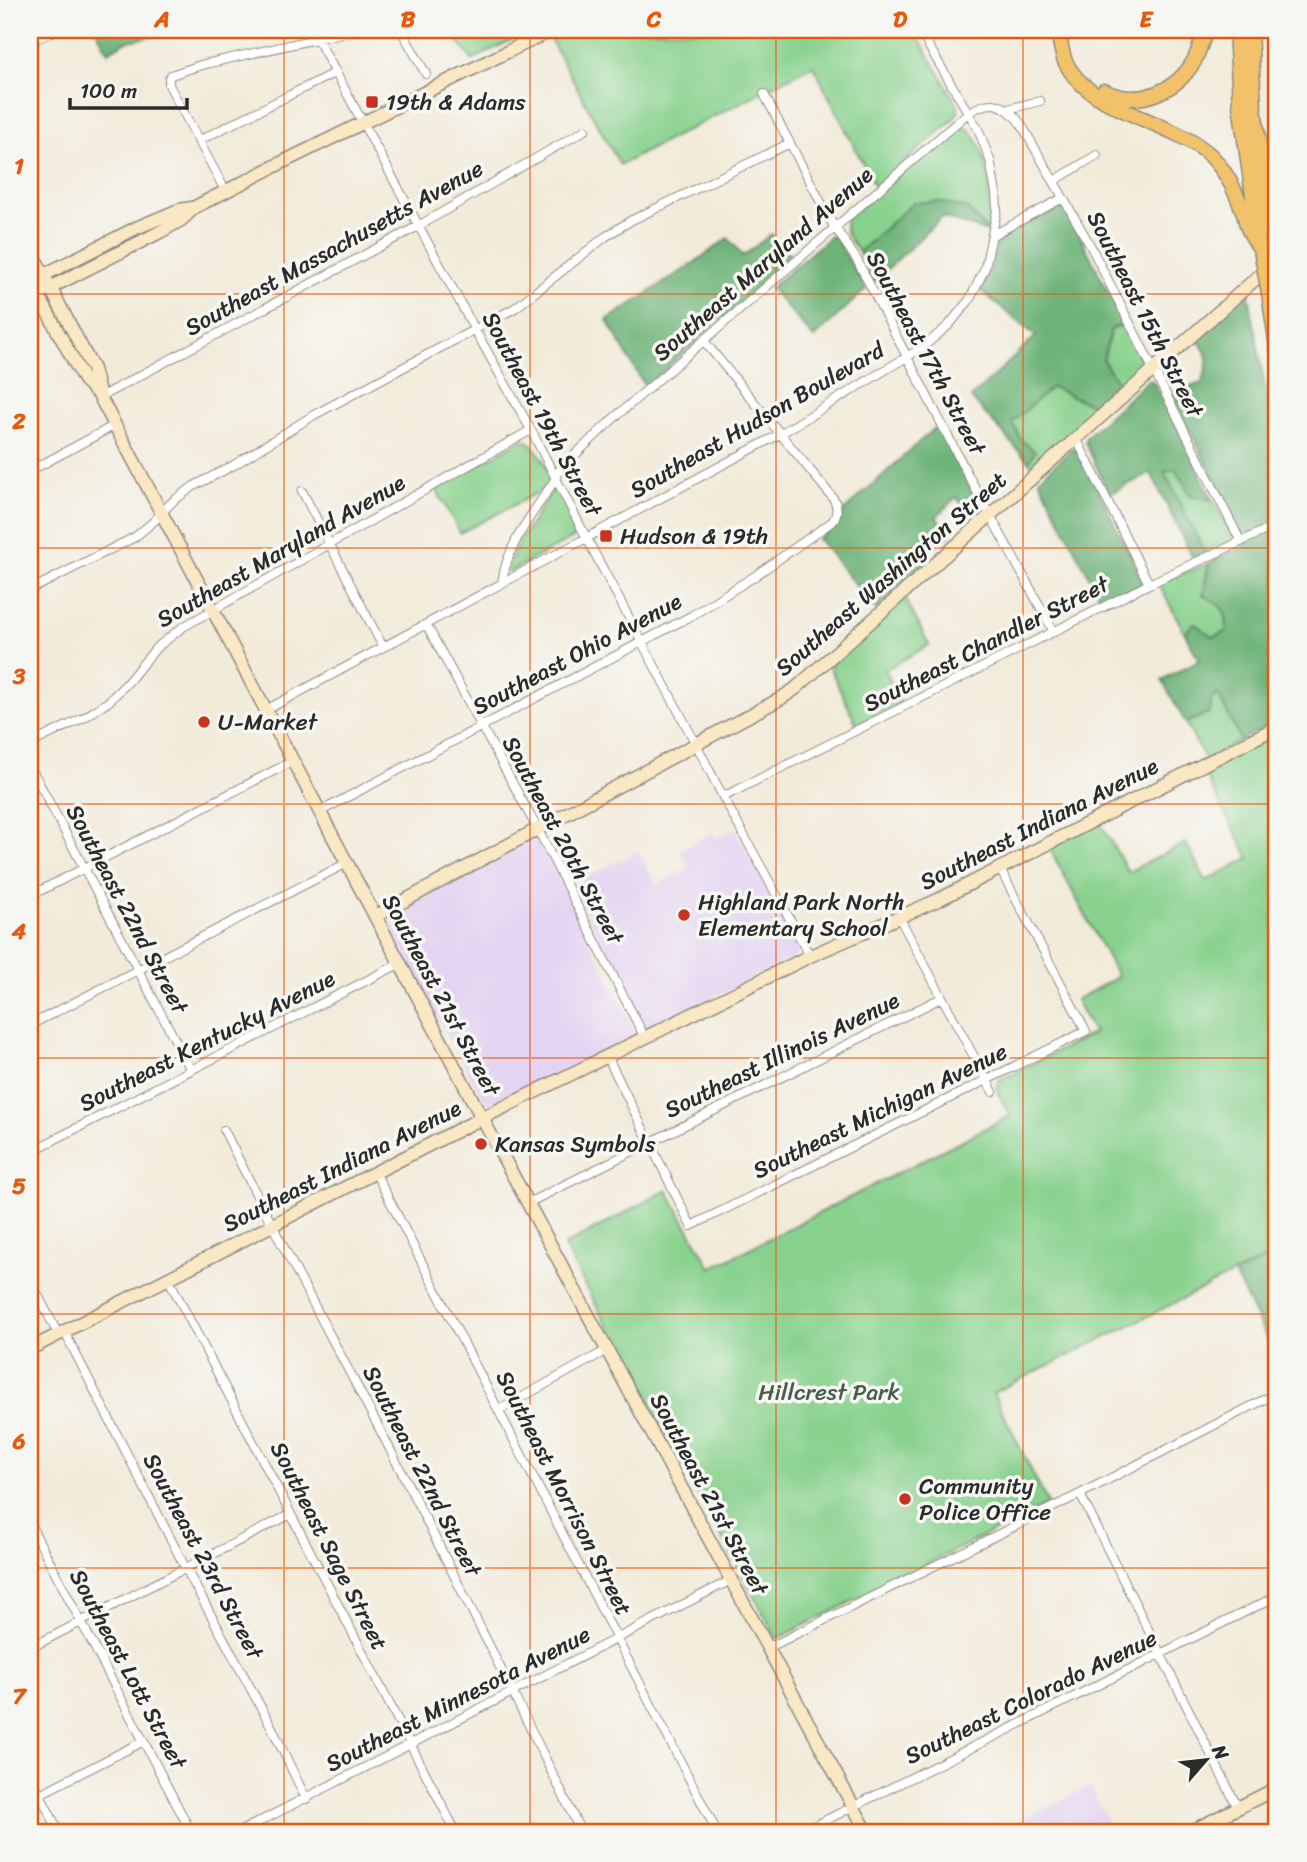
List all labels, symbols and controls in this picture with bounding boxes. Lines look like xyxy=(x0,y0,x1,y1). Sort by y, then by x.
text: A xyxy=(153,0,170,40)
text: B xyxy=(401,0,416,40)
text: C xyxy=(646,0,662,40)
text: D xyxy=(893,0,908,40)
text: E xyxy=(1140,0,1155,40)
scale bar xyxy=(70,66,187,110)
text: 100 m xyxy=(80,72,137,110)
place label: 19th & Adams xyxy=(386,82,526,123)
marker: 19th & Adams xyxy=(364,94,380,110)
text: 1 xyxy=(14,146,24,187)
street label: Southeast Massachusetts Avenue xyxy=(177,148,491,348)
street label: Southeast Maryland Avenue xyxy=(643,156,883,372)
street label: Southeast 15th Street xyxy=(1075,203,1216,426)
street label: Southeast 17th Street xyxy=(855,243,998,464)
street label: Southeast 19th Street xyxy=(470,304,614,526)
street label: Southeast Hudson Boulevard xyxy=(622,329,894,510)
text: 2 xyxy=(11,401,26,442)
street label: Southeast Washington Street xyxy=(765,461,1017,687)
street label: Southeast Maryland Avenue xyxy=(149,463,413,639)
place label: Hudson & 19th xyxy=(620,516,768,557)
marker: Hudson & 19th xyxy=(598,528,614,544)
street label: Southeast Chandler Street xyxy=(856,563,1118,724)
street label: Southeast Ohio Avenue xyxy=(465,581,689,727)
text: 3 xyxy=(12,656,26,697)
place label: U-Market xyxy=(218,702,319,743)
marker: U-Market xyxy=(196,714,212,730)
street label: Southeast 20th Street xyxy=(491,728,636,953)
street label: Southeast Indiana Avenue xyxy=(912,746,1166,902)
street label: Southeast 22nd Street xyxy=(54,797,200,1023)
place label: Highland Park North Elementary School xyxy=(698,882,905,949)
street label: Southeast 21st Street xyxy=(370,886,513,1105)
marker: Highland Park North Elementary School xyxy=(676,907,692,923)
text: 4 xyxy=(11,911,27,952)
street label: Southeast Kentucky Avenue xyxy=(71,958,343,1124)
street label: Southeast Illinois Avenue xyxy=(657,980,907,1130)
street label: Southeast Michigan Avenue xyxy=(745,1031,1015,1191)
street label: Southeast Indiana Avenue xyxy=(215,1088,469,1244)
place label: Kansas Symbols xyxy=(495,1124,656,1165)
marker: Kansas Symbols xyxy=(473,1136,489,1152)
text: 5 xyxy=(12,1166,26,1207)
street label: Southeast 22nd Street xyxy=(351,1358,494,1585)
street label: Southeast Morrison Street xyxy=(484,1363,644,1623)
park label: Hillcrest Park xyxy=(758,1372,900,1413)
street label: Southeast 21st Street xyxy=(638,1385,781,1604)
text: 6 xyxy=(11,1421,26,1462)
street label: Southeast Sage Street xyxy=(258,1434,400,1658)
street label: Southeast 23rd Street xyxy=(131,1445,276,1668)
place label: Community Police Office xyxy=(919,1466,1051,1533)
marker: Community Police Office xyxy=(897,1491,913,1507)
street label: Southeast Lott Street xyxy=(58,1561,199,1778)
street label: Southeast Minnesota Avenue xyxy=(318,1614,598,1784)
street label: Southeast Colorado Avenue xyxy=(898,1618,1165,1776)
text: 7 xyxy=(12,1676,27,1717)
north arrow xyxy=(1170,1726,1240,1796)
text: N xyxy=(1202,1738,1239,1767)

